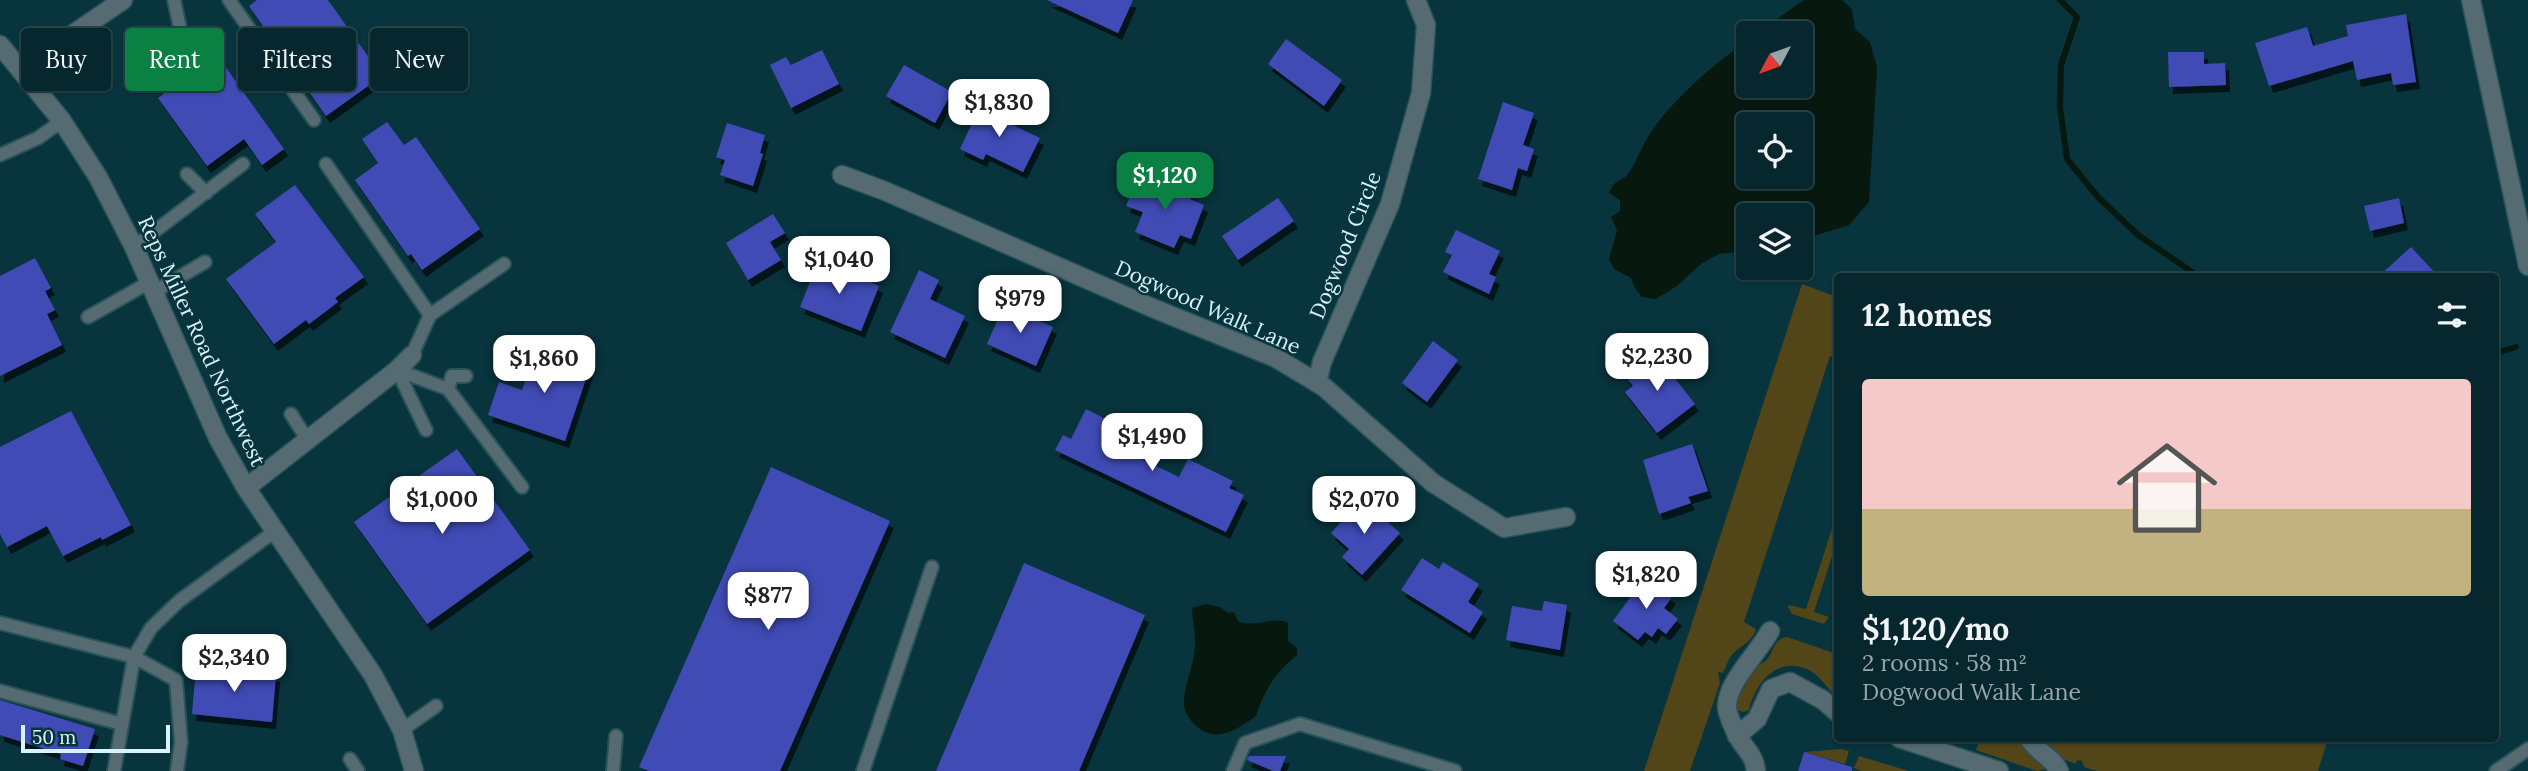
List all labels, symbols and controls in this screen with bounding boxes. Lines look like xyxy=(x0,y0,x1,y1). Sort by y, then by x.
north arrow xyxy=(1736,21,1813,98)
map controls xyxy=(1736,21,1813,280)
chip: Buy xyxy=(21,28,111,91)
chip: Rent xyxy=(125,28,224,91)
chip: Filters xyxy=(238,28,356,91)
chip: New xyxy=(370,28,468,91)
pin: $1,830 xyxy=(942,80,1056,139)
text: $1,830 xyxy=(964,87,1034,116)
button: locate xyxy=(1736,112,1813,189)
pin: $1,120 xyxy=(1108,152,1222,212)
text: $1,120 xyxy=(1133,160,1197,189)
street label: Dogwood Circle xyxy=(1303,167,1387,323)
button: layers xyxy=(1736,203,1813,280)
street label: Reps Miller Road Northwest xyxy=(132,212,272,471)
pin: $1,040 xyxy=(782,236,896,296)
text: $1,040 xyxy=(804,244,874,273)
street label: Dogwood Walk Lane xyxy=(1111,254,1305,360)
pin: $979 xyxy=(979,276,1061,335)
text: $979 xyxy=(995,283,1045,312)
text: 12 homes xyxy=(1862,296,1992,334)
icon: filters xyxy=(2433,296,2471,334)
pin: $2,230 xyxy=(1600,334,1714,393)
pin: $1,860 xyxy=(487,336,601,395)
text: $2,230 xyxy=(1621,341,1693,370)
text: $1,860 xyxy=(509,343,579,372)
pin: $1,490 xyxy=(1095,414,1209,473)
text: $1,490 xyxy=(1117,421,1187,450)
icon: home xyxy=(2104,425,2230,551)
pin: $1,000 xyxy=(385,476,499,536)
pin: $2,070 xyxy=(1307,476,1421,536)
text: $1,000 xyxy=(406,484,478,513)
text: $2,070 xyxy=(1328,484,1400,513)
pin: $1,820 xyxy=(1589,552,1703,611)
text: $1,820 xyxy=(1612,559,1680,588)
pin: $877 xyxy=(727,572,809,632)
text: $877 xyxy=(744,580,792,609)
text: $1,120/mo xyxy=(1862,610,2009,648)
pin: $2,340 xyxy=(177,634,291,694)
text: $2,340 xyxy=(198,642,270,671)
text: 2 rooms · 58 m² xyxy=(1862,648,2027,677)
text: Dogwood Walk Lane xyxy=(1862,677,2081,706)
scale bar xyxy=(21,722,170,754)
text: 50 m xyxy=(32,725,76,749)

